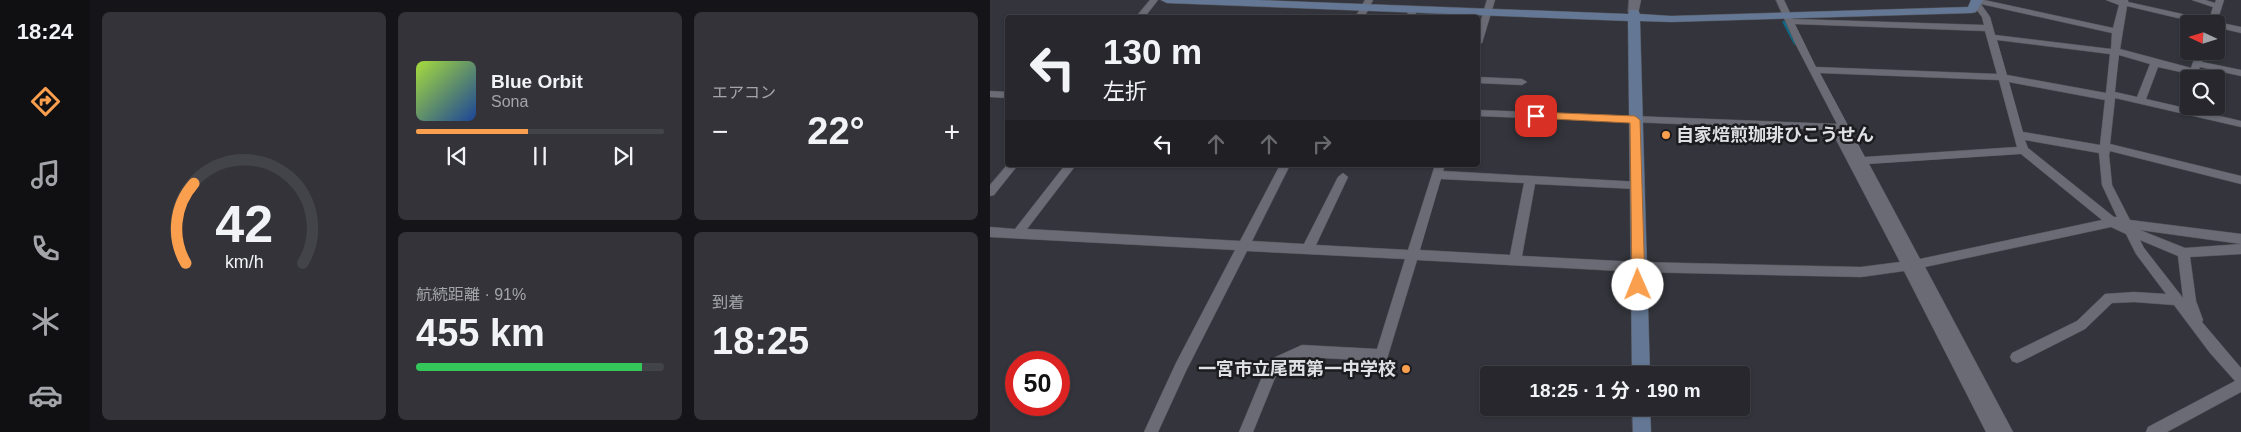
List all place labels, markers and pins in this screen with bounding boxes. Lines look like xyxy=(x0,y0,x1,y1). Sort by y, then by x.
pin xyxy=(1515,95,1557,137)
place label: 自家焙煎珈琲ひこうせん xyxy=(1676,125,1874,145)
marker: 自家焙煎珈琲ひこうせん xyxy=(1660,129,1672,141)
place label: 一宮市立尾西第一中学校 xyxy=(1198,359,1396,379)
marker: 一宮市立尾西第一中学校 xyxy=(1400,363,1412,375)

